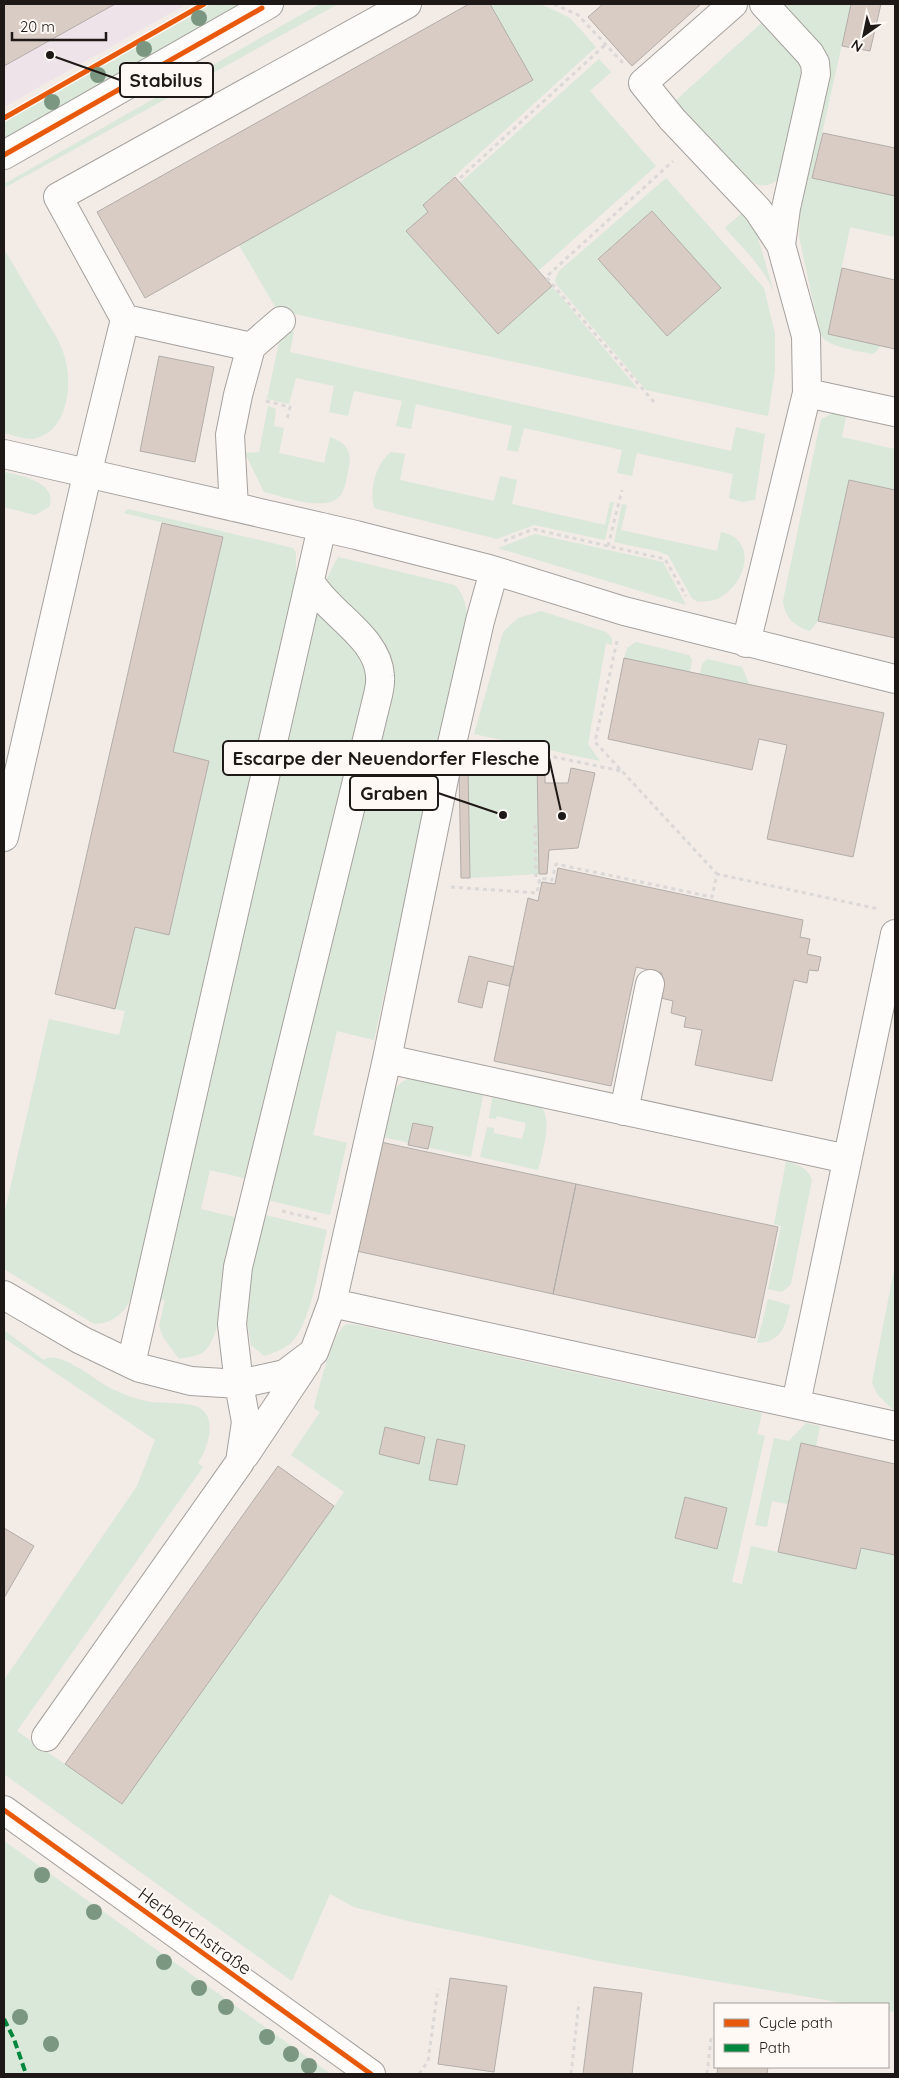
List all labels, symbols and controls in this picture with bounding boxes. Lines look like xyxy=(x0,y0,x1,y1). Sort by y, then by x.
scale bar xyxy=(12,10,106,42)
north arrow xyxy=(839,10,889,60)
text: 20 m xyxy=(20,17,55,36)
text: N xyxy=(848,36,866,56)
callout: Stabilus xyxy=(120,63,213,97)
text: Stabilus xyxy=(130,68,202,92)
callout: Escarpe der Neuendorfer Flesche xyxy=(223,741,549,775)
text: Escarpe der Neuendorfer Flesche xyxy=(233,746,539,770)
callout: Graben xyxy=(350,776,438,810)
text: Graben xyxy=(360,781,428,805)
street label: Herberichstraße xyxy=(134,1882,256,1980)
legend xyxy=(714,2003,889,2068)
text: Cycle path xyxy=(759,2013,833,2032)
text: Path xyxy=(759,2038,791,2057)

